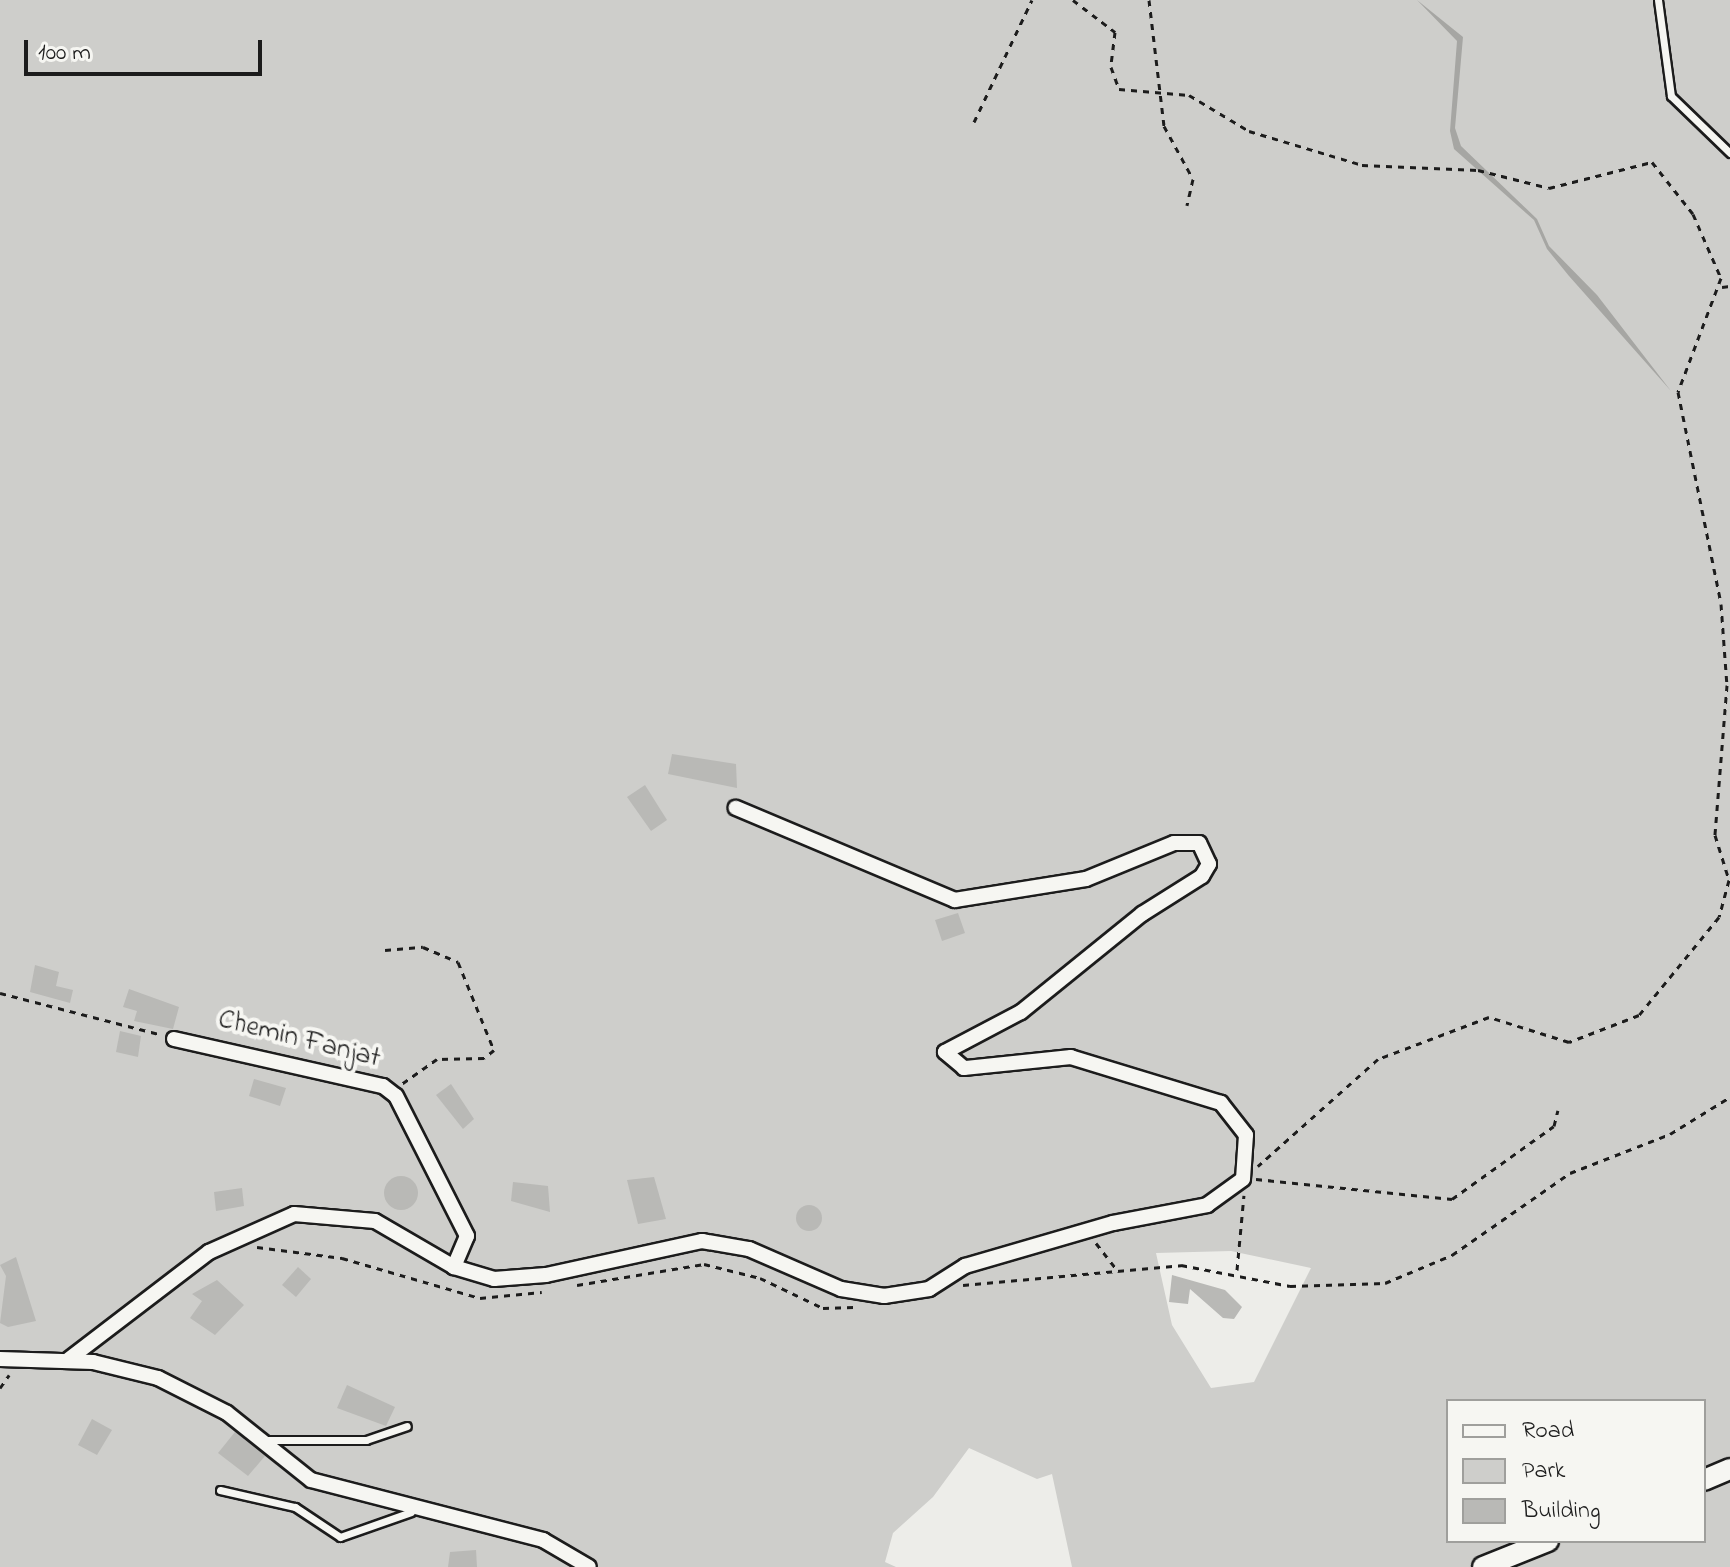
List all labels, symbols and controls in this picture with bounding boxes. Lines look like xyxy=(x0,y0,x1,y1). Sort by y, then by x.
scale bar xyxy=(28,24,266,74)
text: 100 m xyxy=(38,36,91,71)
street label: Chemin Fanjat xyxy=(214,1004,384,1076)
legend xyxy=(1446,1399,1706,1543)
text: Road xyxy=(1522,1414,1574,1449)
text: Park xyxy=(1522,1454,1565,1489)
text: Building xyxy=(1522,1494,1601,1529)

